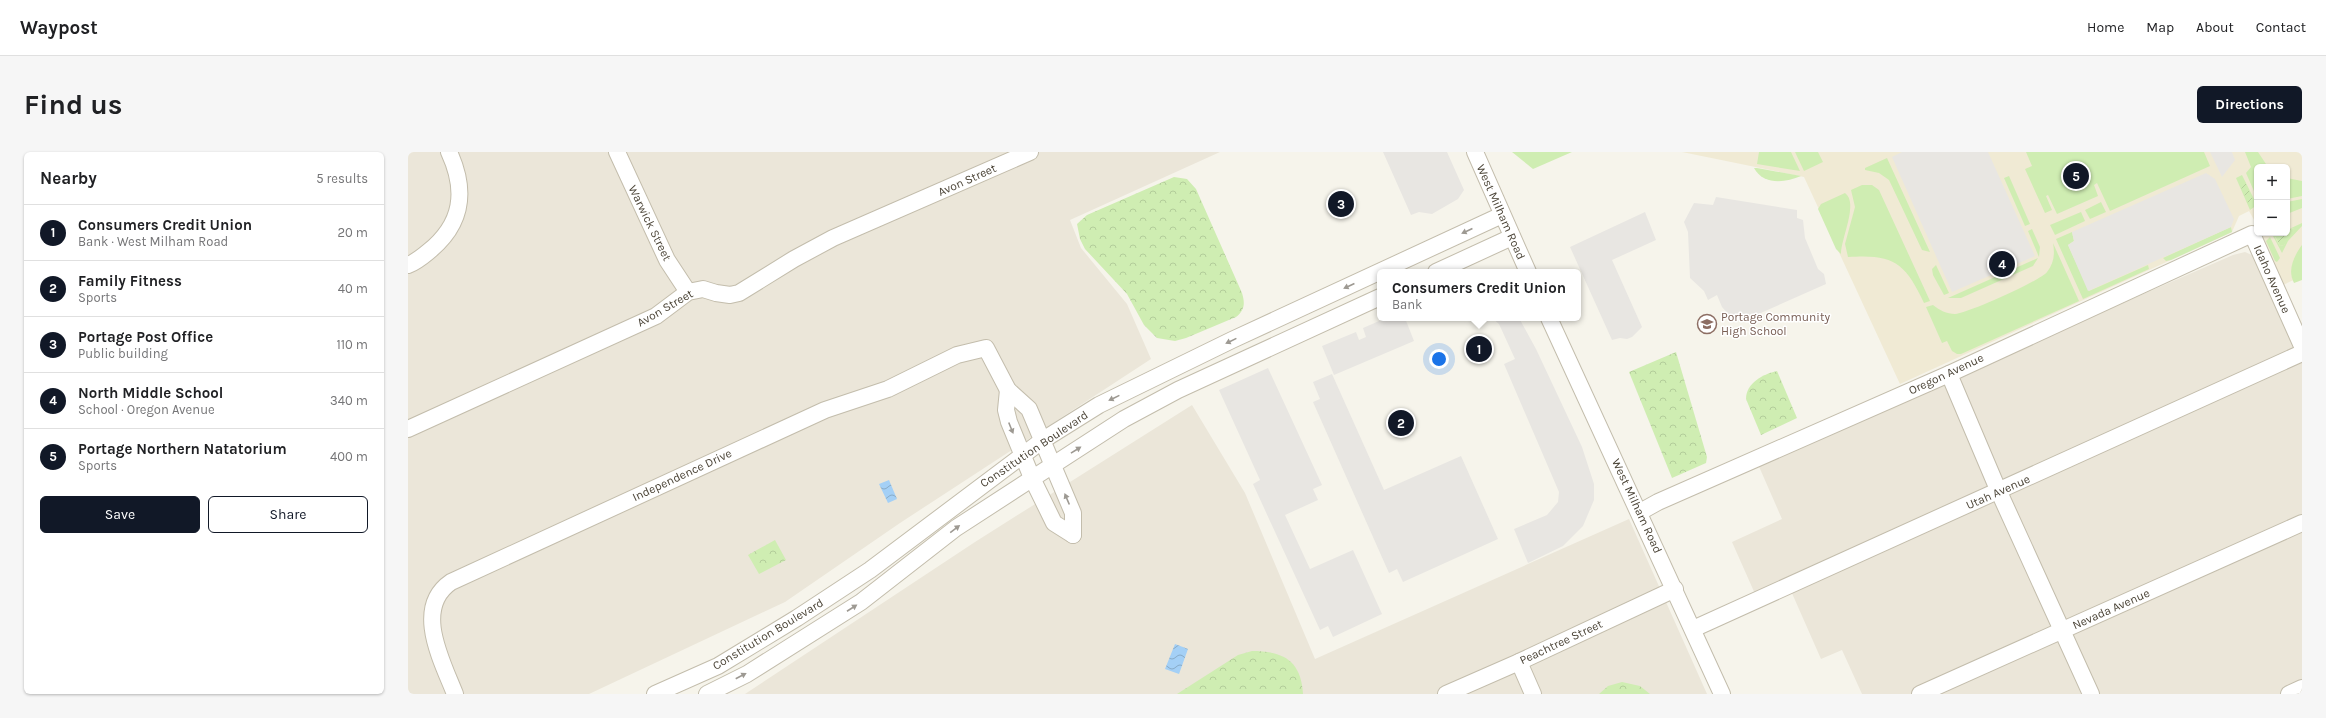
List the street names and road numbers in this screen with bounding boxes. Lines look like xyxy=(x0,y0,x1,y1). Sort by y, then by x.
street label: Avon Street xyxy=(936,161,999,199)
street label: West Milham Road xyxy=(1474,162,1528,262)
street label: Warwick Street xyxy=(626,183,675,263)
street label: Idaho Avenue xyxy=(2251,243,2293,315)
street label: Avon Street xyxy=(635,286,696,330)
street label: Oregon Avenue xyxy=(1906,351,1986,397)
street label: Constitution Boulevard xyxy=(977,408,1091,490)
street label: Independence Drive xyxy=(630,446,734,504)
street label: West Milham Road xyxy=(1609,456,1665,556)
street label: Utah Avenue xyxy=(1964,472,2032,512)
street label: Nevada Avenue xyxy=(2070,586,2152,632)
street label: Constitution Boulevard xyxy=(710,595,826,673)
street label: Peachtree Street xyxy=(1517,616,1605,667)

